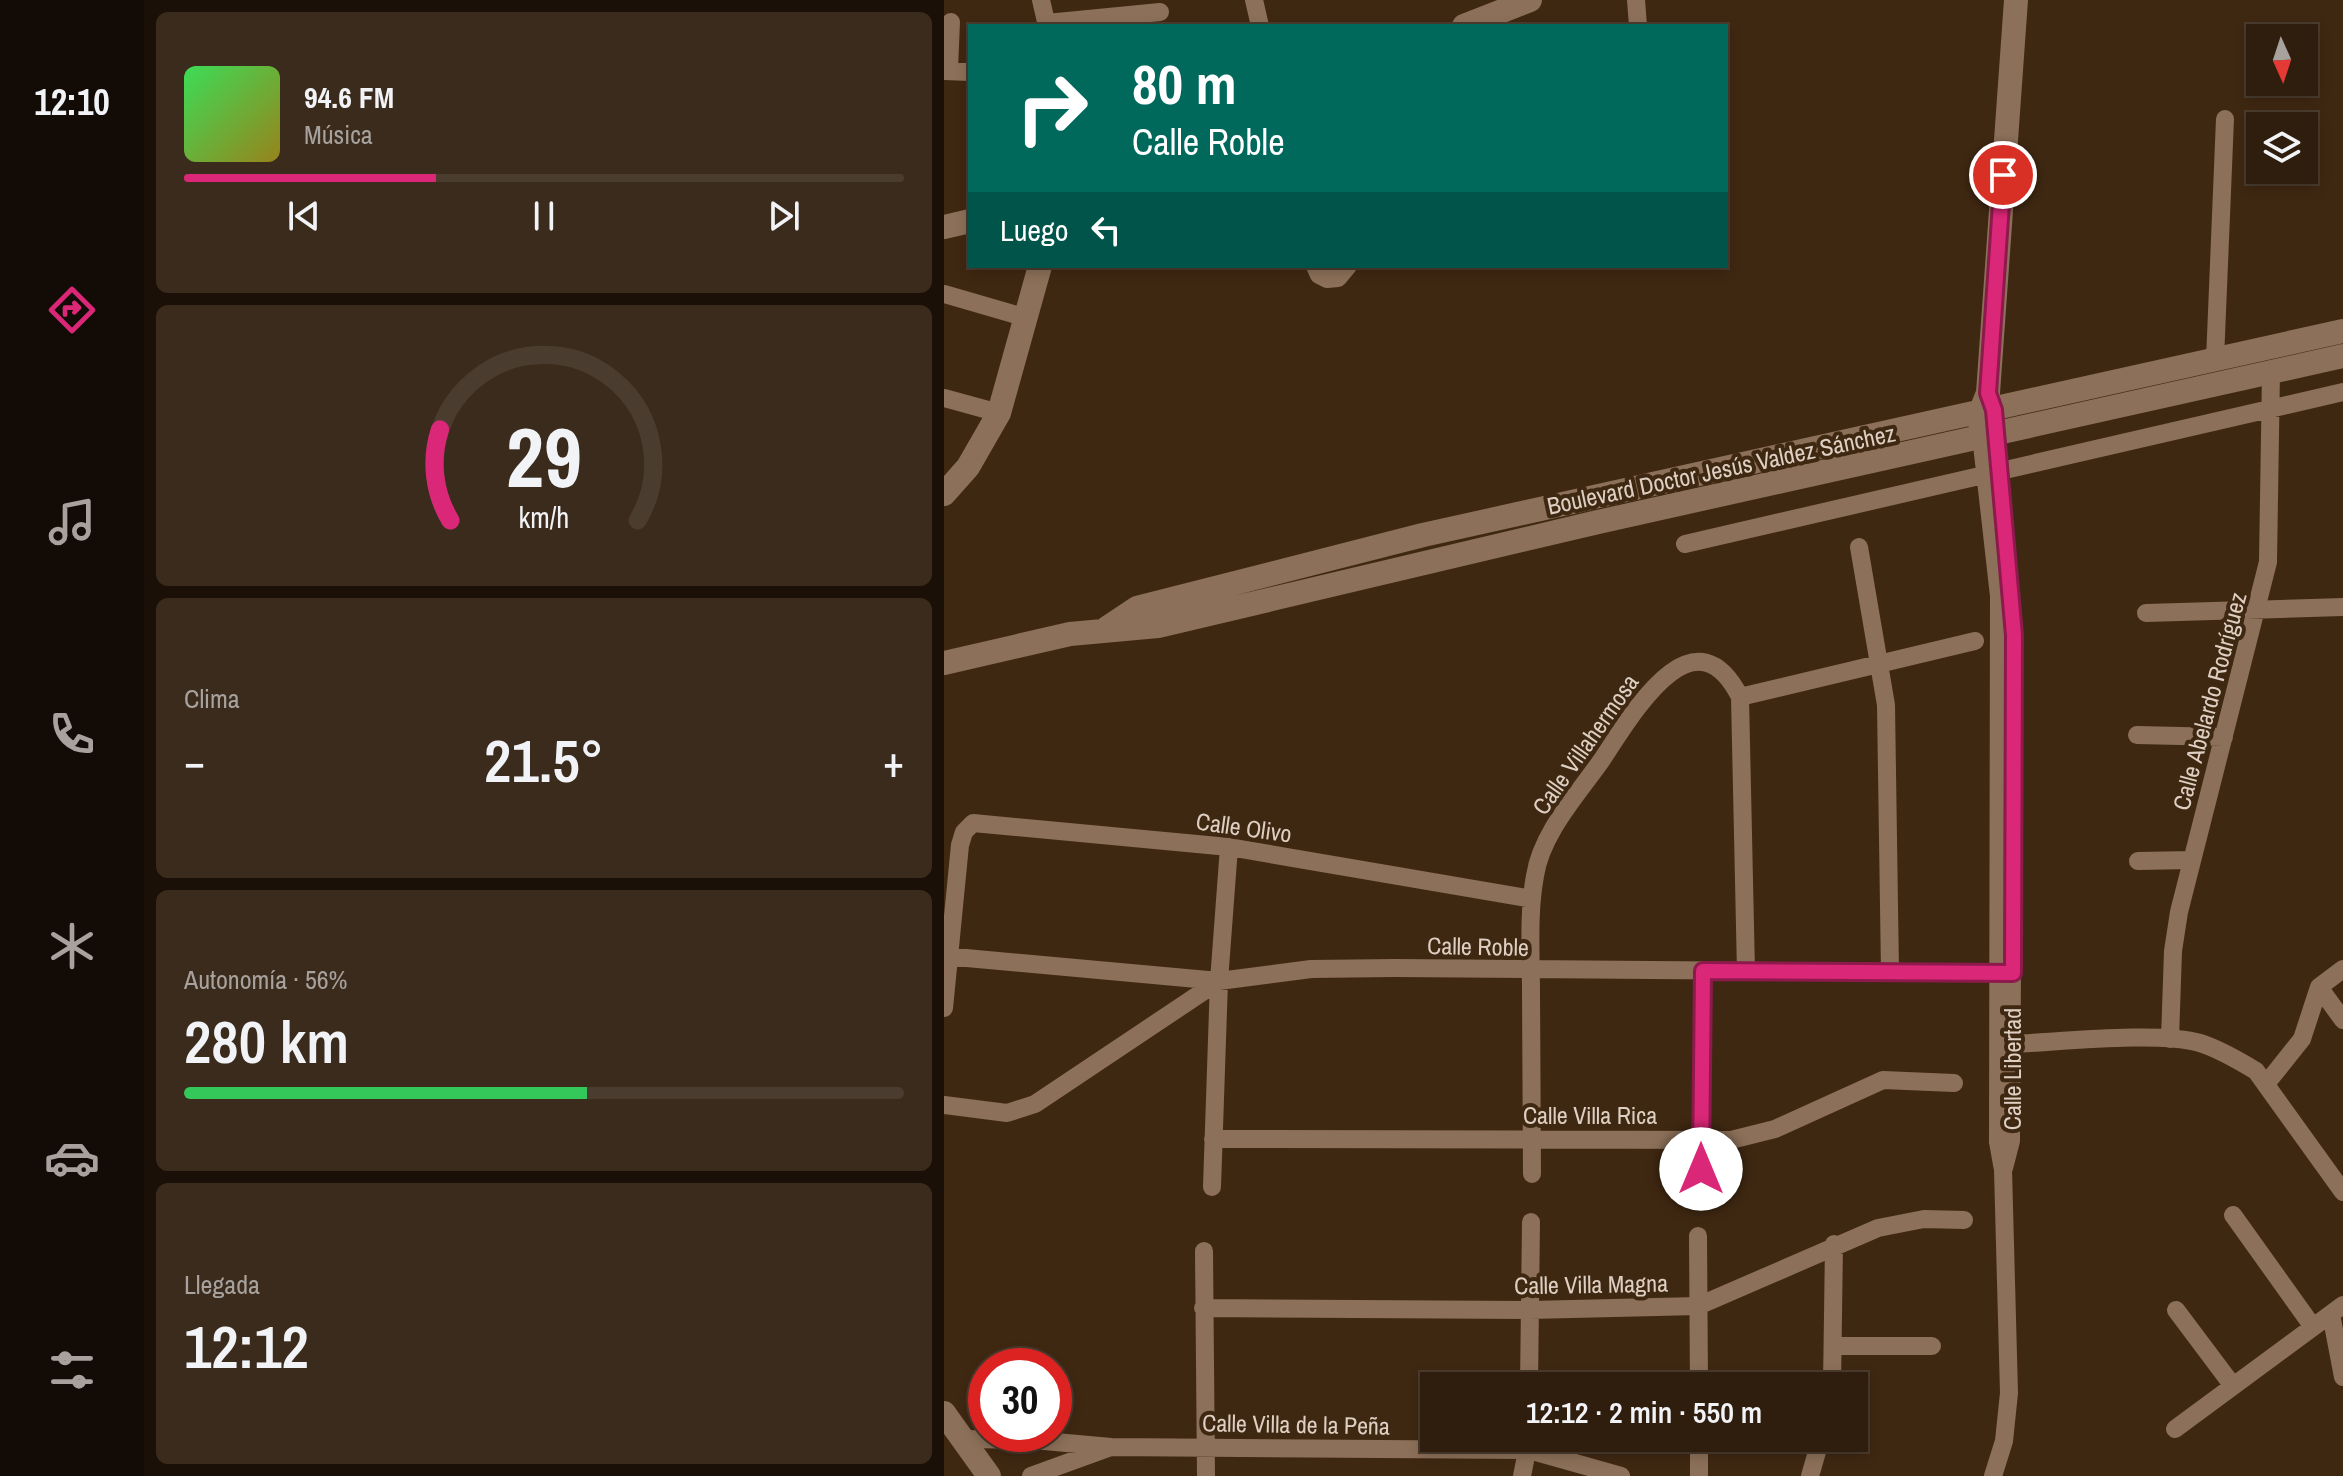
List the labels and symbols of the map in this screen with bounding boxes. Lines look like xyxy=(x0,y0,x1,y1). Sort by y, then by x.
north arrow xyxy=(2246,24,2318,96)
pin xyxy=(1969,141,2037,209)
street label: Boulevard Doctor Jesús Valdez Sánchez xyxy=(1544,416,1898,522)
street label: Calle Abelardo Rodríguez xyxy=(2165,588,2254,813)
street label: Calle Villahermosa xyxy=(1525,667,1645,821)
street label: Calle Olivo xyxy=(1194,804,1294,850)
street label: Calle Roble xyxy=(1427,929,1529,963)
street label: Calle Libertad xyxy=(1996,1008,2028,1130)
street label: Calle Villa Rica xyxy=(1523,1099,1657,1131)
position arrow xyxy=(1659,1127,1743,1211)
street label: Calle Villa Magna xyxy=(1514,1267,1668,1301)
speed limit sign: 30 xyxy=(968,1348,1072,1452)
street label: Calle Villa de la Peña xyxy=(1202,1406,1390,1442)

